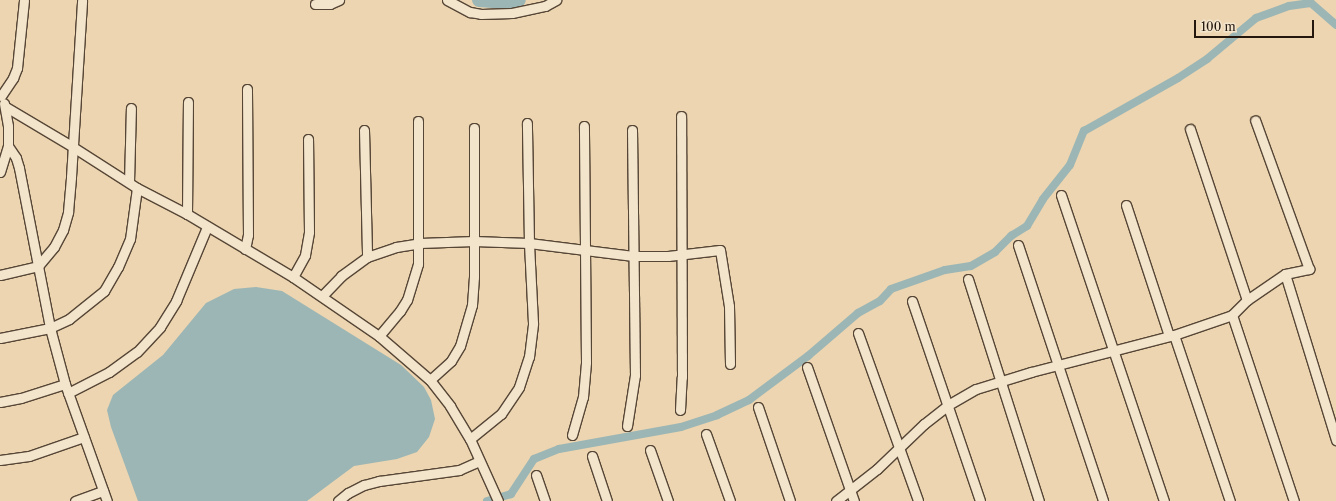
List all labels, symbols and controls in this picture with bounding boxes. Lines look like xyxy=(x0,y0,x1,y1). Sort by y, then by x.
scale bar xyxy=(1196,12,1316,38)
text: 100 m xyxy=(1201,19,1236,34)

